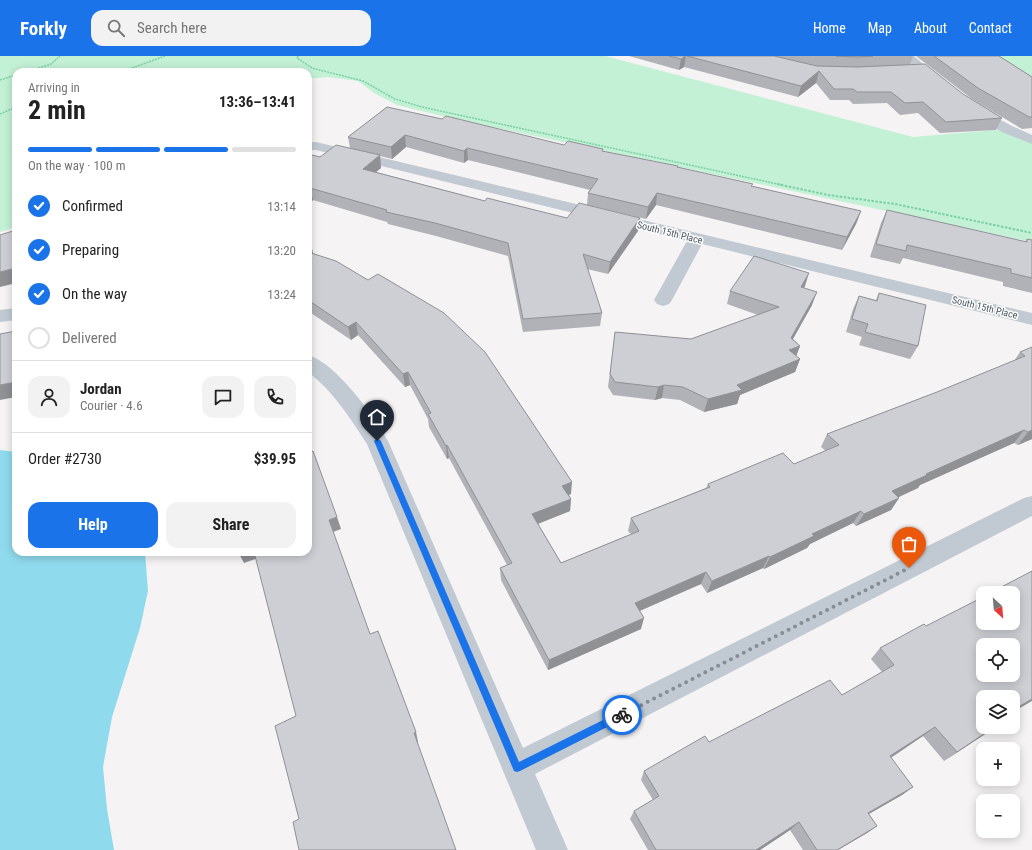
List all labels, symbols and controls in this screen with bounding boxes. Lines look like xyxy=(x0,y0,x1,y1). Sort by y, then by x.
search box xyxy=(91,10,371,46)
text: Forkly xyxy=(20,17,67,40)
icon: search xyxy=(105,17,127,39)
text: Search here xyxy=(137,19,207,37)
text: Home xyxy=(813,20,846,36)
text: Map xyxy=(868,20,892,36)
text: About xyxy=(914,20,947,36)
text: Contact xyxy=(969,20,1012,36)
text: Arriving in xyxy=(28,80,80,95)
text: 13:36–13:41 xyxy=(219,93,296,111)
text: 2 min xyxy=(28,95,86,125)
text: On the way · 100 m xyxy=(28,158,125,173)
icon: check xyxy=(28,195,50,217)
text: Confirmed xyxy=(62,197,123,215)
text: 13:14 xyxy=(267,199,296,214)
street label: South 15th Place xyxy=(636,219,704,246)
icon: check xyxy=(28,239,50,261)
text: Preparing xyxy=(62,241,119,259)
text: 13:20 xyxy=(267,243,296,258)
icon: check xyxy=(28,283,50,305)
text: On the way xyxy=(62,285,127,303)
text: 13:24 xyxy=(267,287,296,302)
street label: South 15th Place xyxy=(951,294,1019,321)
text: Delivered xyxy=(62,329,117,347)
button: person xyxy=(28,376,70,418)
button: chat xyxy=(202,376,244,418)
button: phone xyxy=(254,376,296,418)
text: Jordan xyxy=(80,380,122,398)
text: Courier · 4.6 xyxy=(80,398,143,413)
pin xyxy=(360,400,394,441)
icon: home xyxy=(366,406,388,428)
text: Order #2730 xyxy=(28,450,102,468)
text: $39.95 xyxy=(254,450,296,468)
button: Help xyxy=(28,502,158,548)
button: Share xyxy=(166,502,296,548)
pin xyxy=(892,527,926,568)
icon: bag xyxy=(898,533,920,555)
north arrow xyxy=(976,586,1020,630)
map controls xyxy=(976,586,1020,838)
button: locate xyxy=(976,638,1020,682)
button: layers xyxy=(976,690,1020,734)
courier xyxy=(602,695,642,735)
icon: bike xyxy=(611,704,633,726)
button: + xyxy=(976,742,1020,786)
button: − xyxy=(976,794,1020,838)

